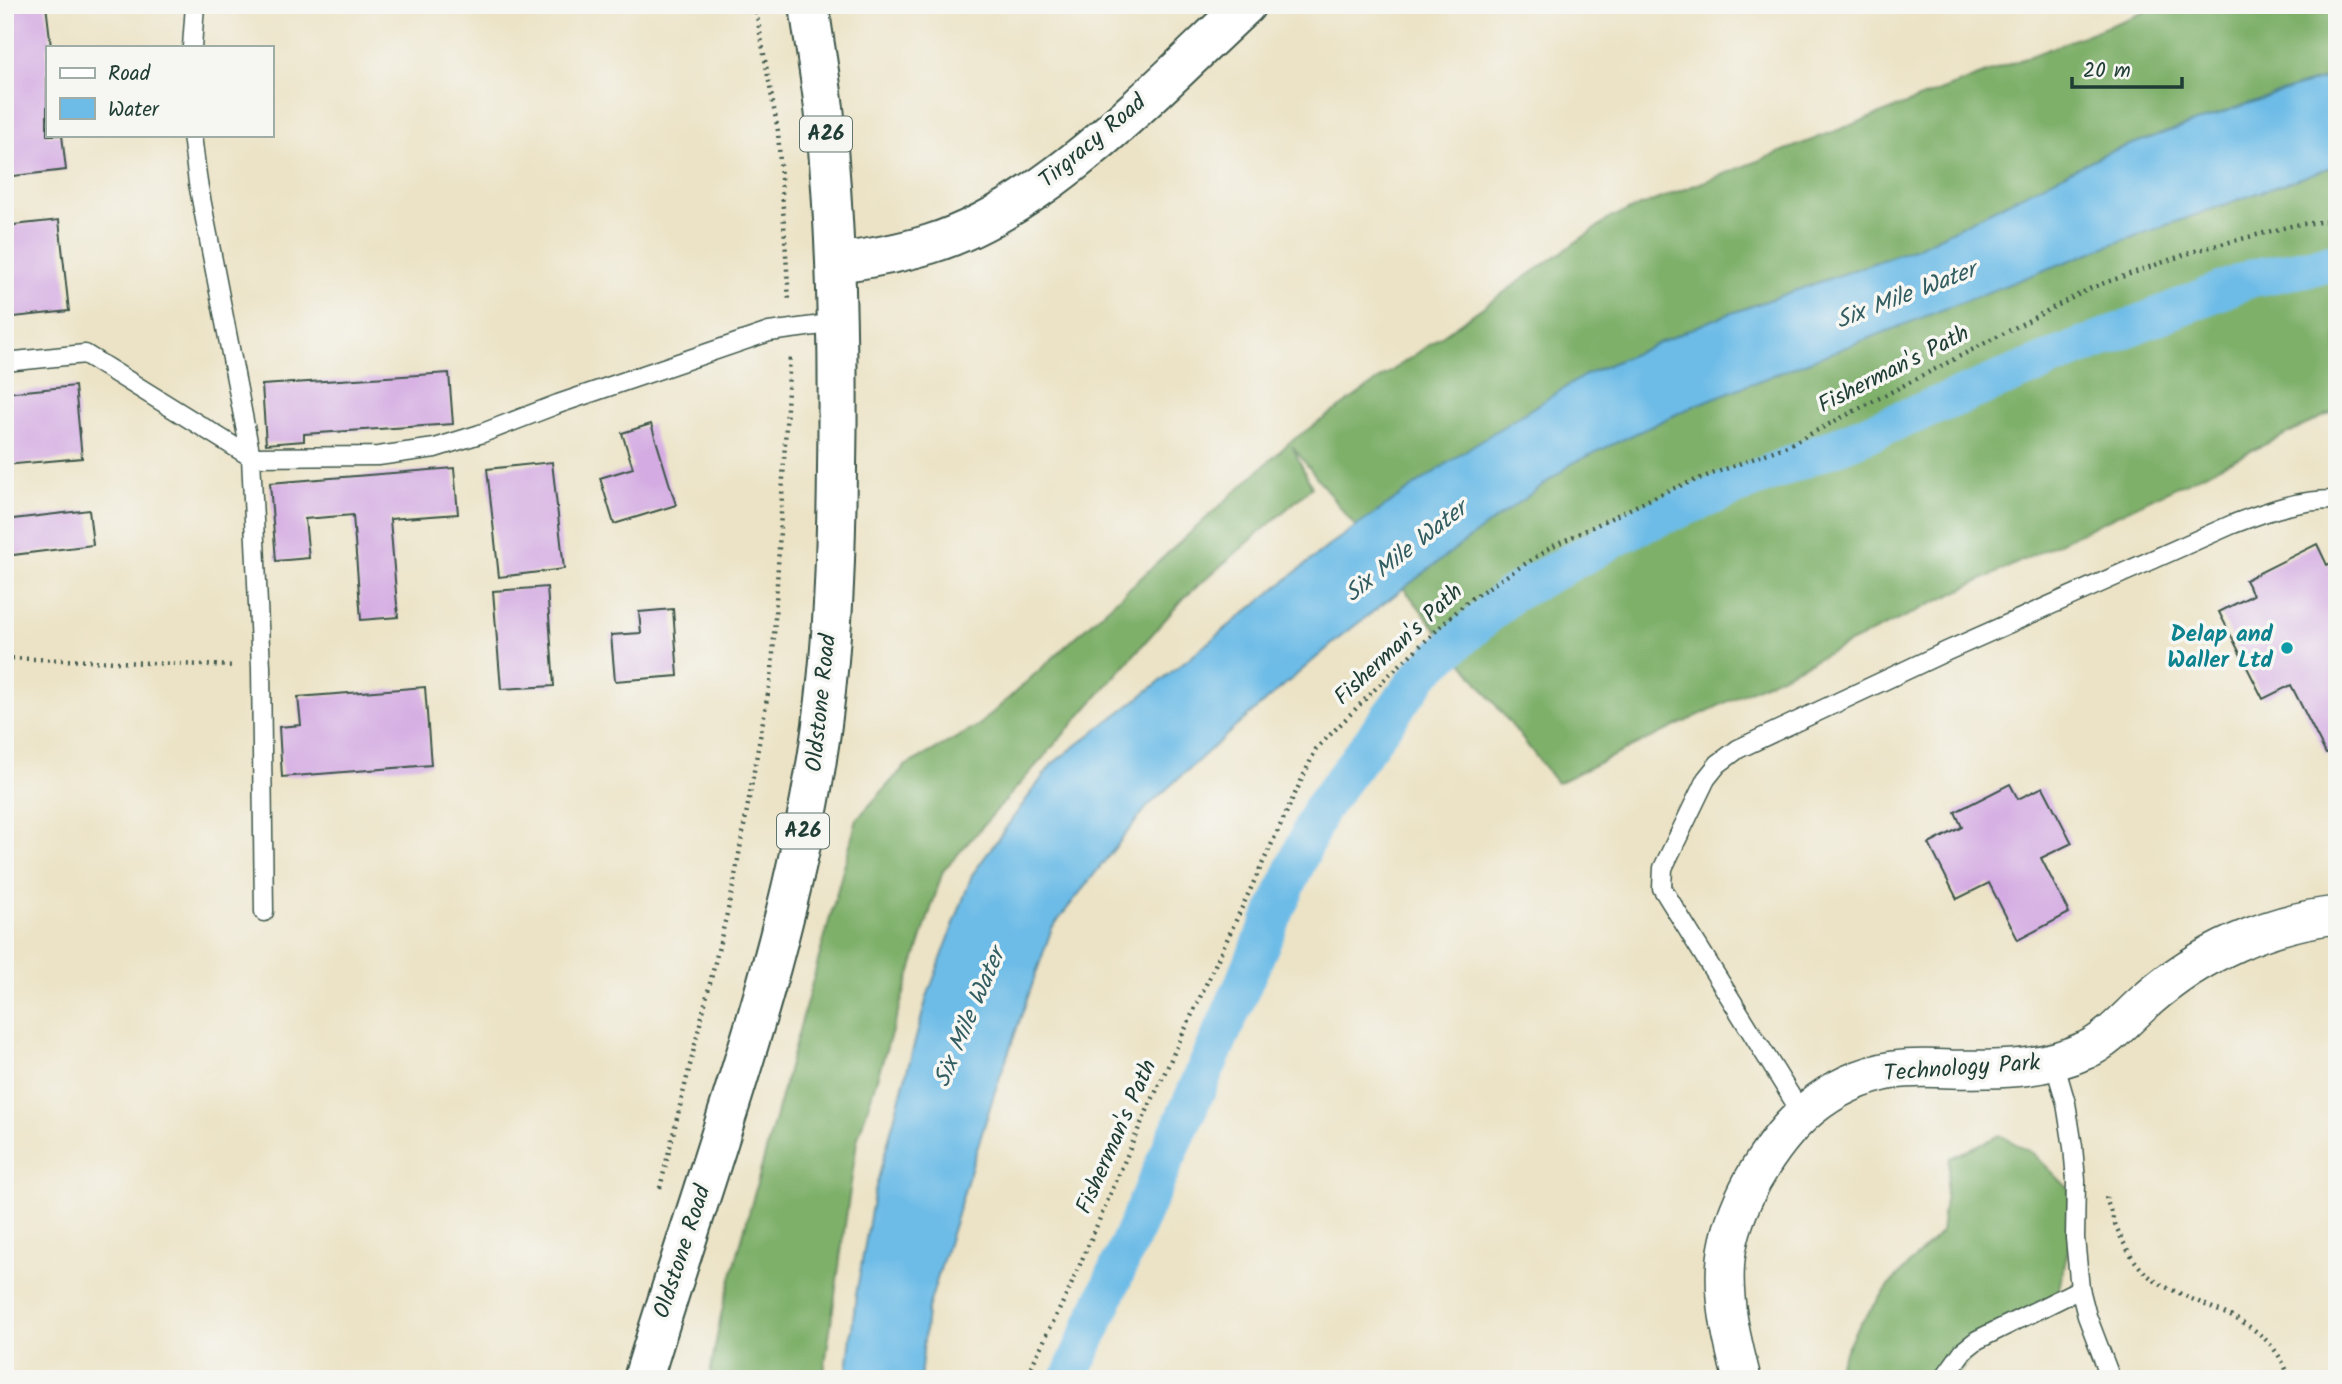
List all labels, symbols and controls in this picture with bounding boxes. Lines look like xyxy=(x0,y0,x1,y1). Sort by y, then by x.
legend xyxy=(46,46,273,136)
scale bar xyxy=(2072,46,2183,90)
text: 20 m xyxy=(2083,55,2131,88)
text: Road xyxy=(108,58,151,91)
street label: Tirgracy Road xyxy=(1031,86,1155,198)
text: Water xyxy=(108,94,160,127)
road number: A26 xyxy=(800,116,852,152)
water label: Six Mile Water xyxy=(1830,250,1986,341)
street label: Fisherman's Path xyxy=(1812,316,1976,424)
water label: Six Mile Water xyxy=(1336,488,1480,613)
street label: Fisherman's Path xyxy=(1326,575,1472,715)
place label: Delap and Waller Ltd xyxy=(2167,617,2274,679)
street label: Oldstone Road xyxy=(797,632,847,774)
marker: Delap and Waller Ltd xyxy=(2279,640,2295,656)
road number: A26 xyxy=(777,814,829,848)
water label: Six Mile Water xyxy=(923,938,1019,1093)
street label: Technology Park xyxy=(1883,1046,2042,1092)
street label: Fisherman's Path xyxy=(1067,1054,1167,1220)
street label: Oldstone Road xyxy=(645,1180,722,1323)

